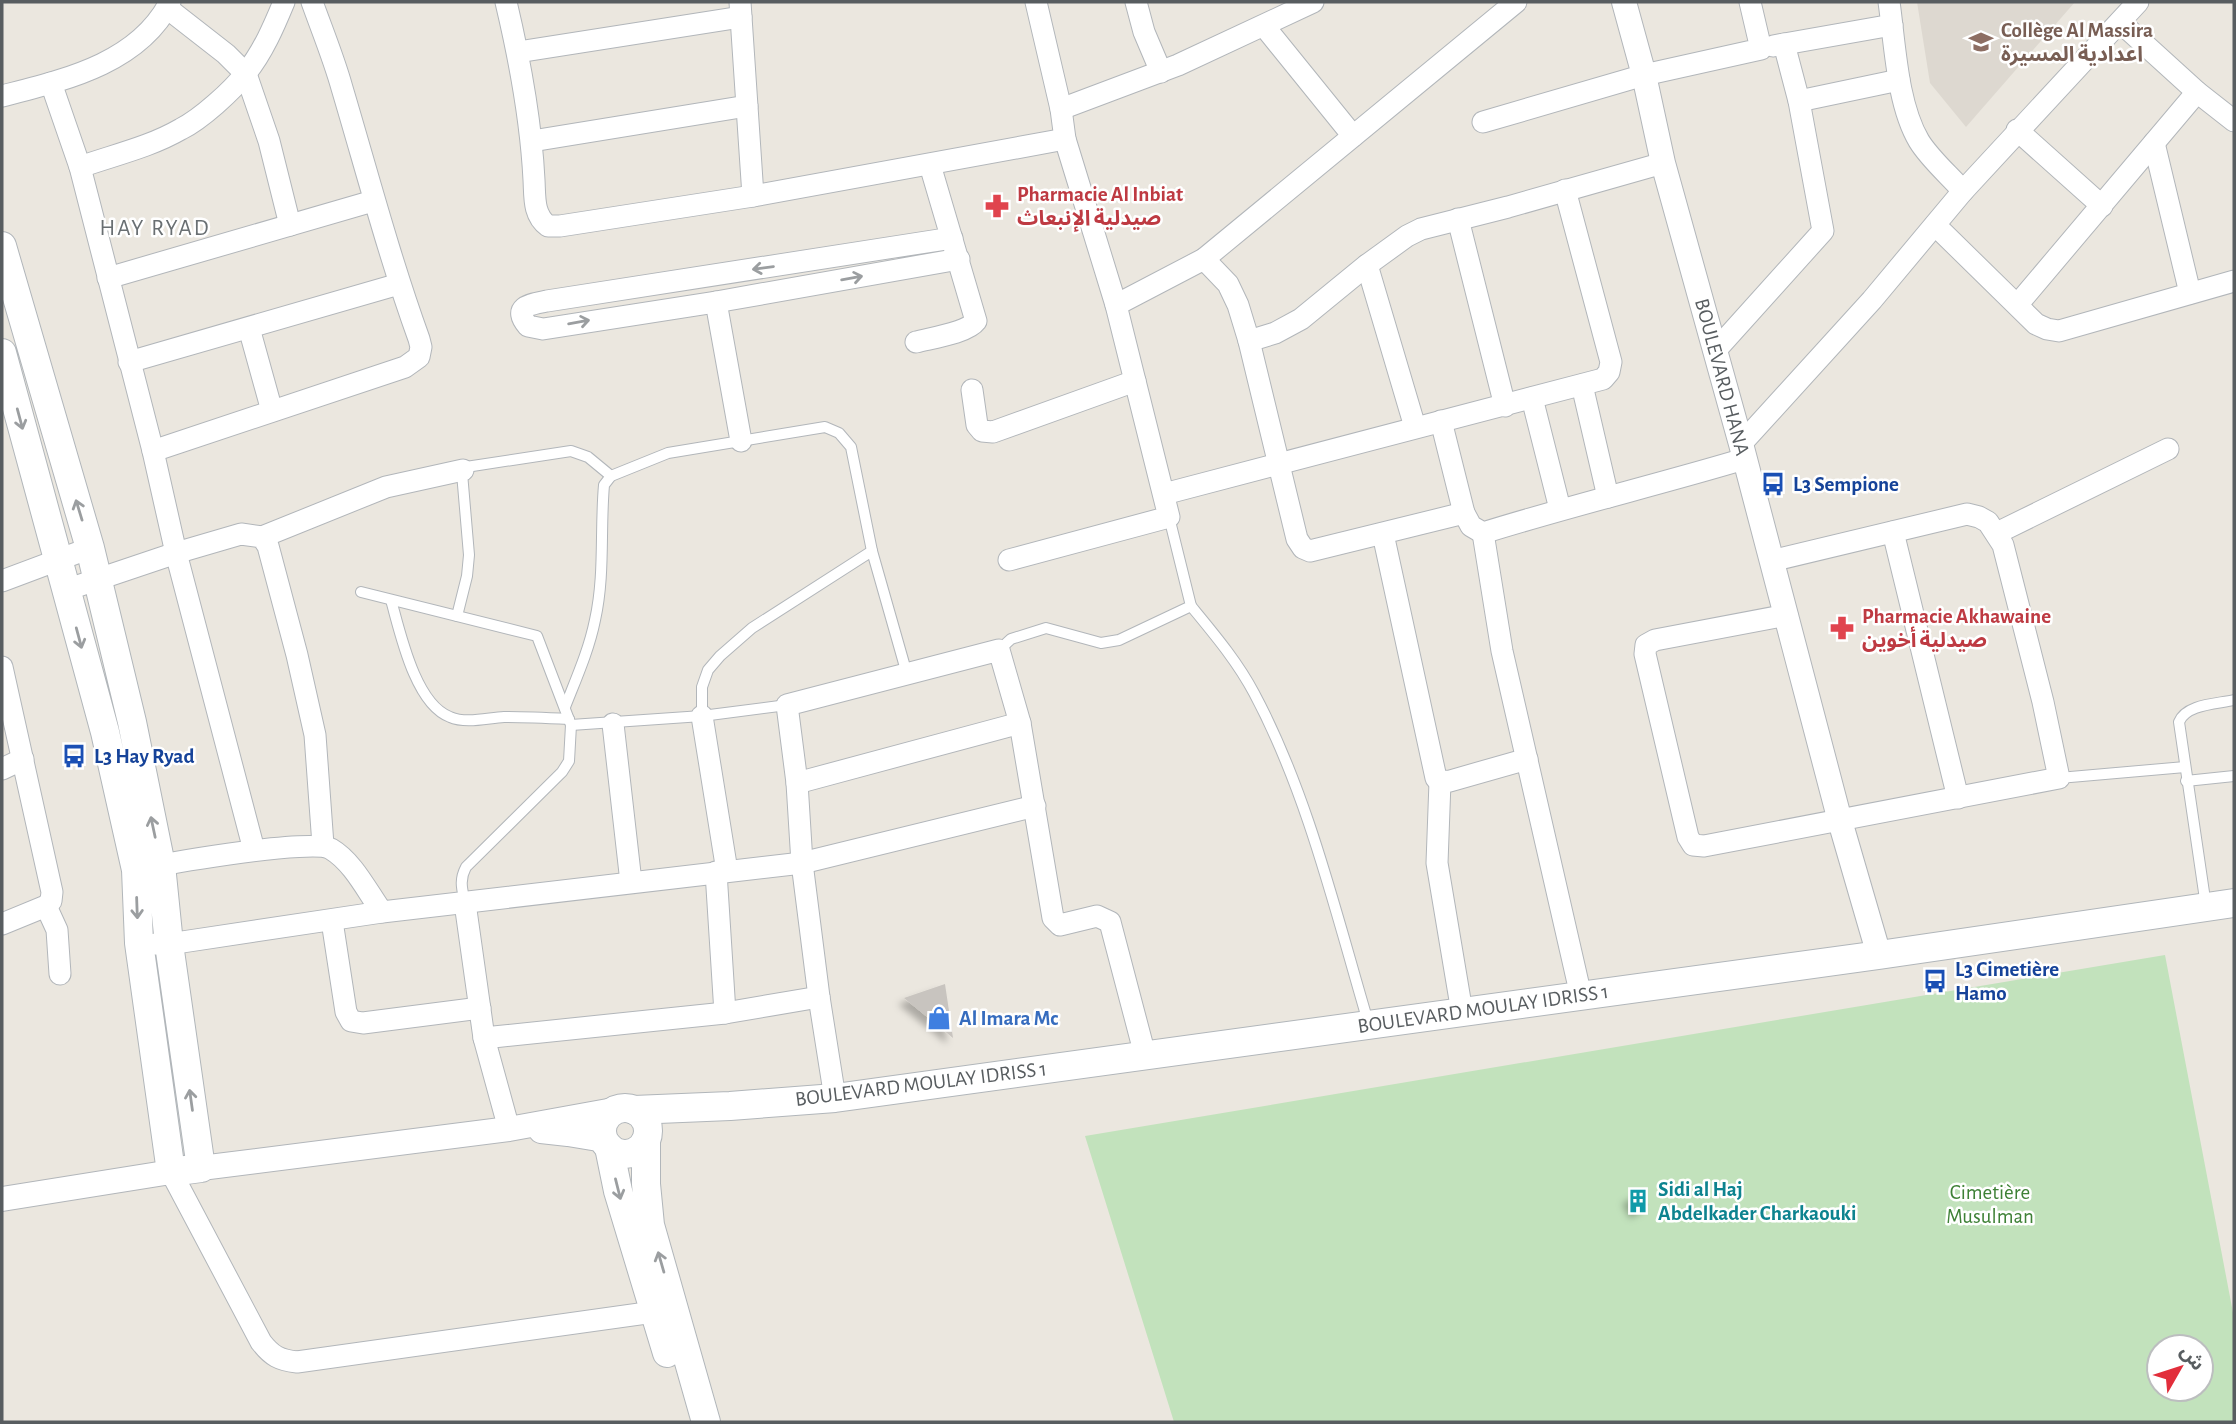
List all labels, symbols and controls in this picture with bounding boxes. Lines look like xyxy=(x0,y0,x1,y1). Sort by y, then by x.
place label: Collège Al Massira اعدادية المسيرة xyxy=(2001,20,2153,66)
school or university icon: Collège Al Massira اعدادية المسيرة xyxy=(1967,28,1995,56)
place label: Pharmacie Al Inbiat صيدلية الإنبعاث xyxy=(1017,184,1183,232)
pharmacy icon: Pharmacie Al Inbiat صيدلية الإنبعاث xyxy=(983,192,1011,220)
district label: HAY RYAD xyxy=(99,217,211,240)
one-way arrow xyxy=(752,262,775,275)
one-way arrow xyxy=(840,271,863,284)
street label: BOULEVARD HANA xyxy=(1691,296,1753,458)
one-way arrow xyxy=(567,315,590,329)
one-way arrow xyxy=(14,408,27,430)
bus stop icon: L3 Sempione xyxy=(1759,470,1787,498)
place label: L3 Sempione xyxy=(1793,474,1899,495)
one-way arrow xyxy=(71,499,84,521)
place label: Pharmacie Akhawaine صيدلية أخوين xyxy=(1862,606,2051,652)
pharmacy icon: Pharmacie Akhawaine صيدلية أخوين xyxy=(1828,614,1856,642)
one-way arrow xyxy=(73,626,86,649)
bus stop icon: L3 Hay Ryad xyxy=(60,742,88,770)
place label: L3 Hay Ryad xyxy=(94,746,194,767)
one-way arrow xyxy=(146,816,160,839)
one-way arrow xyxy=(131,896,144,919)
place label: L3 Cimetière Hamo xyxy=(1955,959,2059,1004)
bus stop icon: L3 Cimetière Hamo xyxy=(1921,967,1949,995)
street label: BOULEVARD MOULAY IDRISS 1 xyxy=(1356,981,1610,1037)
shop icon: Al Imara Mc xyxy=(925,1004,953,1032)
place label: Al Imara Mc xyxy=(959,1008,1058,1029)
street label: BOULEVARD MOULAY IDRISS 1 xyxy=(794,1058,1048,1110)
one-way arrow xyxy=(184,1090,197,1112)
one-way arrow xyxy=(612,1177,625,1200)
place label: Sidi al Haj Abdelkader Charkaouki xyxy=(1658,1179,1856,1224)
park label: Cimetière Musulman xyxy=(1946,1182,2034,1227)
building icon: Sidi al Haj Abdelkader Charkaouki xyxy=(1624,1187,1652,1215)
one-way arrow xyxy=(654,1252,667,1274)
north arrow xyxy=(2145,1333,2215,1403)
text: ش xyxy=(2176,1342,2208,1374)

